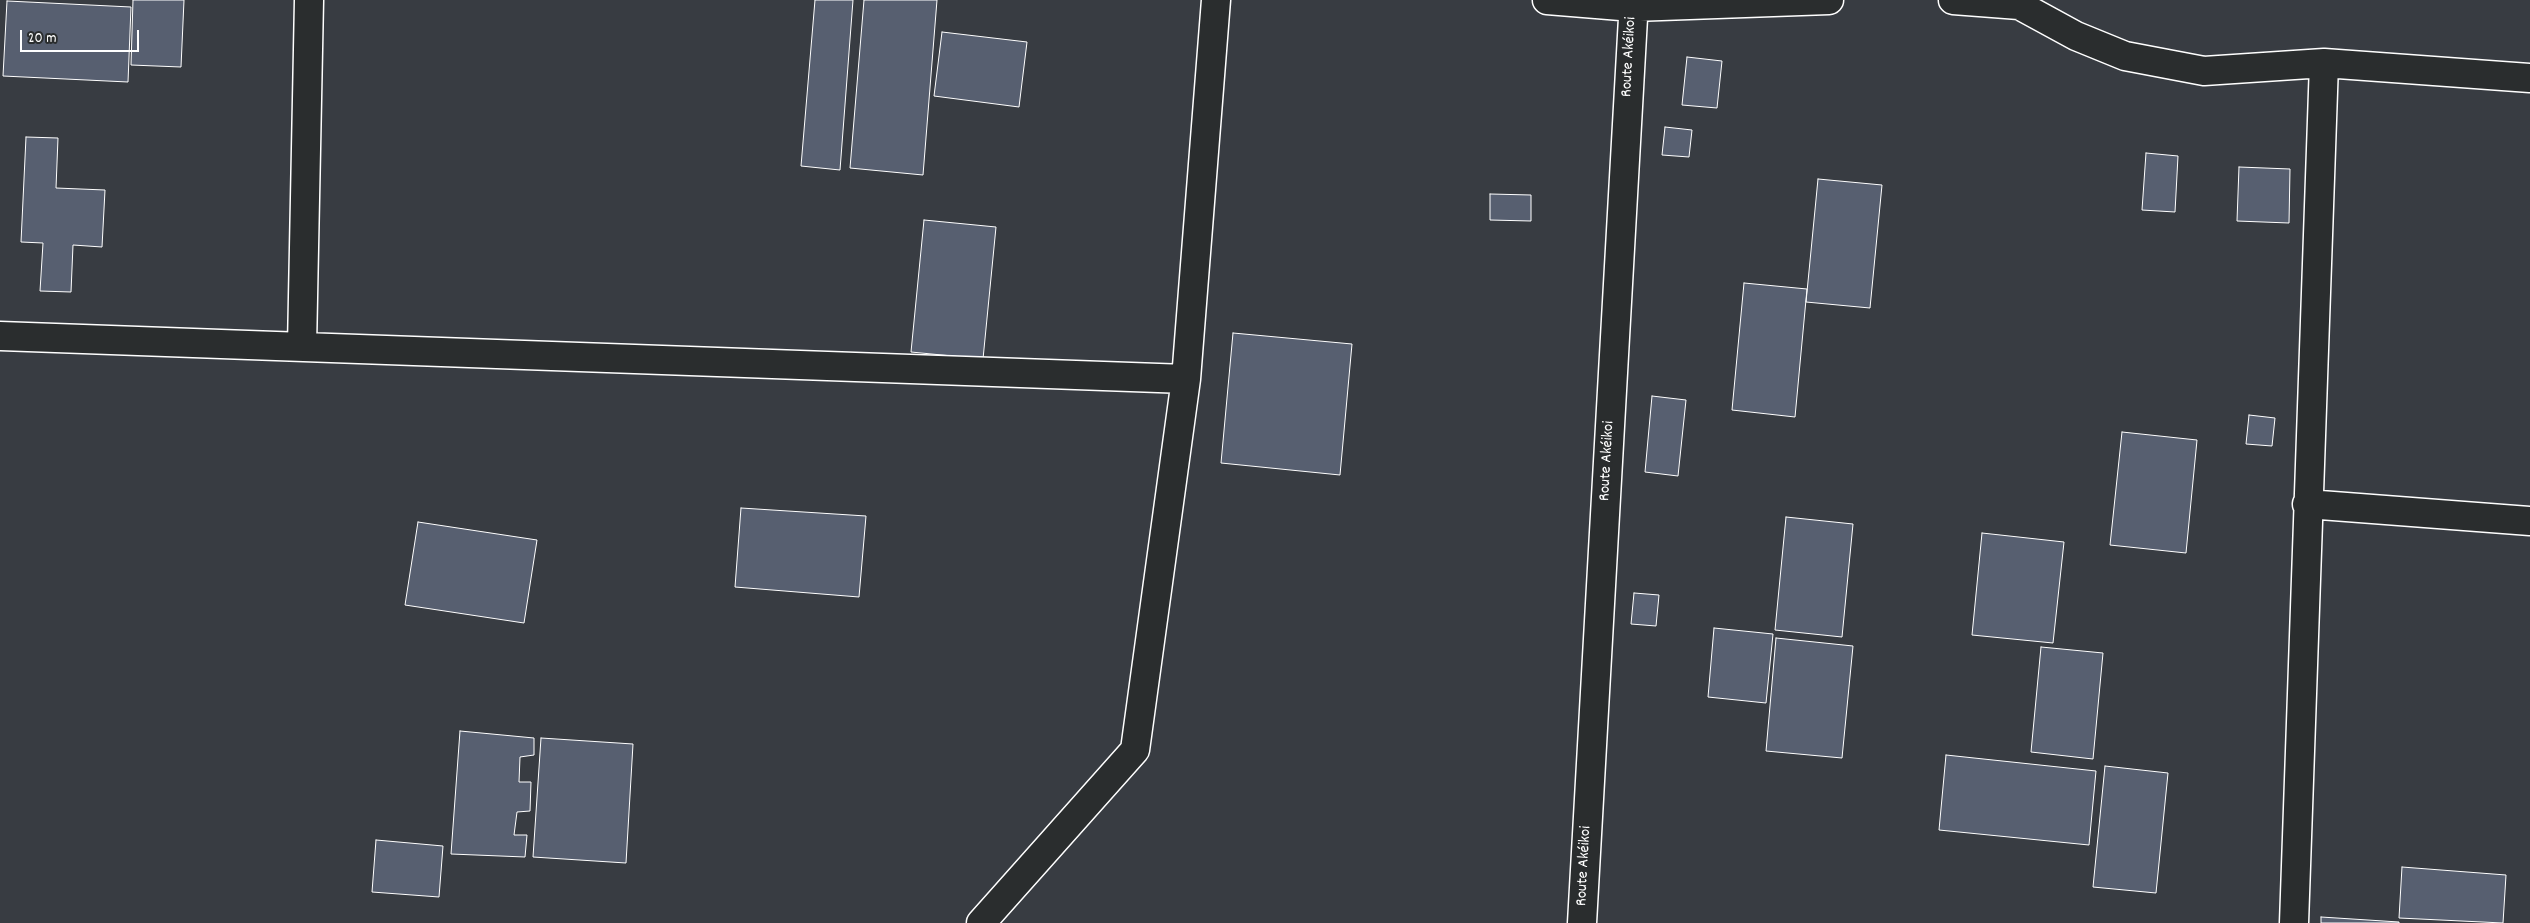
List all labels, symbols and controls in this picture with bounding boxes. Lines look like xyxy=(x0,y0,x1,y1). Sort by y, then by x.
street label: Route Akéikoi xyxy=(1618,16,1642,98)
scale bar xyxy=(22,20,141,52)
text: 20 m xyxy=(28,28,56,50)
street label: Route Akéikoi xyxy=(1596,420,1620,502)
street label: Route Akéikoi xyxy=(1573,825,1597,907)

